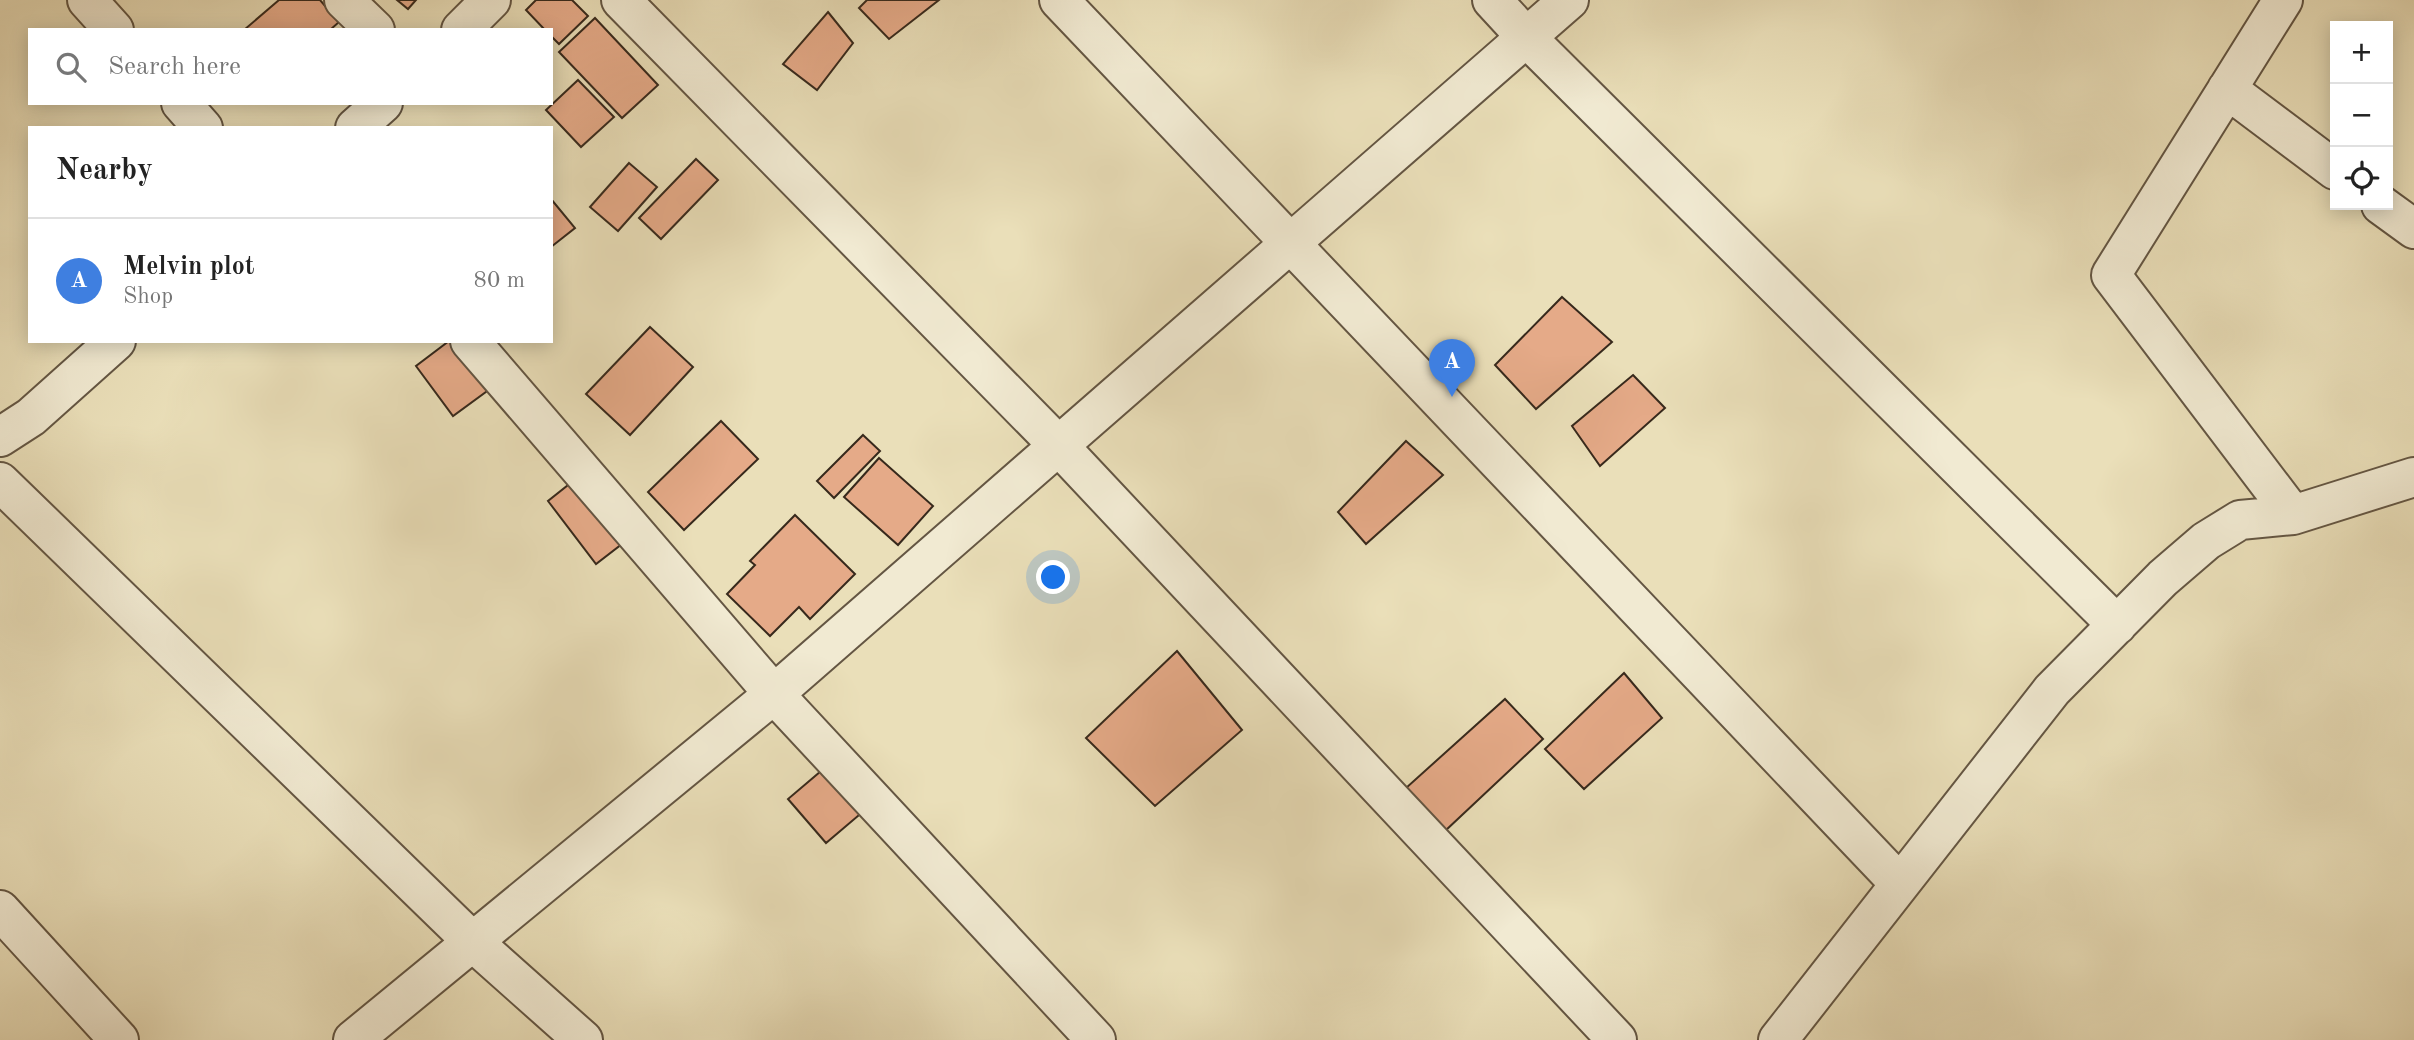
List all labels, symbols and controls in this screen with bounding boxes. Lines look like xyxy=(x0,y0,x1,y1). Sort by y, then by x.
map controls xyxy=(2330,21,2393,210)
button: + xyxy=(2330,21,2393,84)
search box xyxy=(28,28,553,105)
icon: search xyxy=(52,48,90,86)
text: Search here xyxy=(108,54,241,80)
button: − xyxy=(2330,84,2393,147)
button: locate xyxy=(2330,147,2393,210)
text: Nearby xyxy=(56,156,153,186)
text: Melvin plot xyxy=(123,254,254,280)
text: A xyxy=(70,269,88,292)
text: 80 m xyxy=(474,269,525,292)
text: Shop xyxy=(123,285,173,308)
pin: A xyxy=(1429,339,1475,397)
your location xyxy=(1036,560,1070,594)

